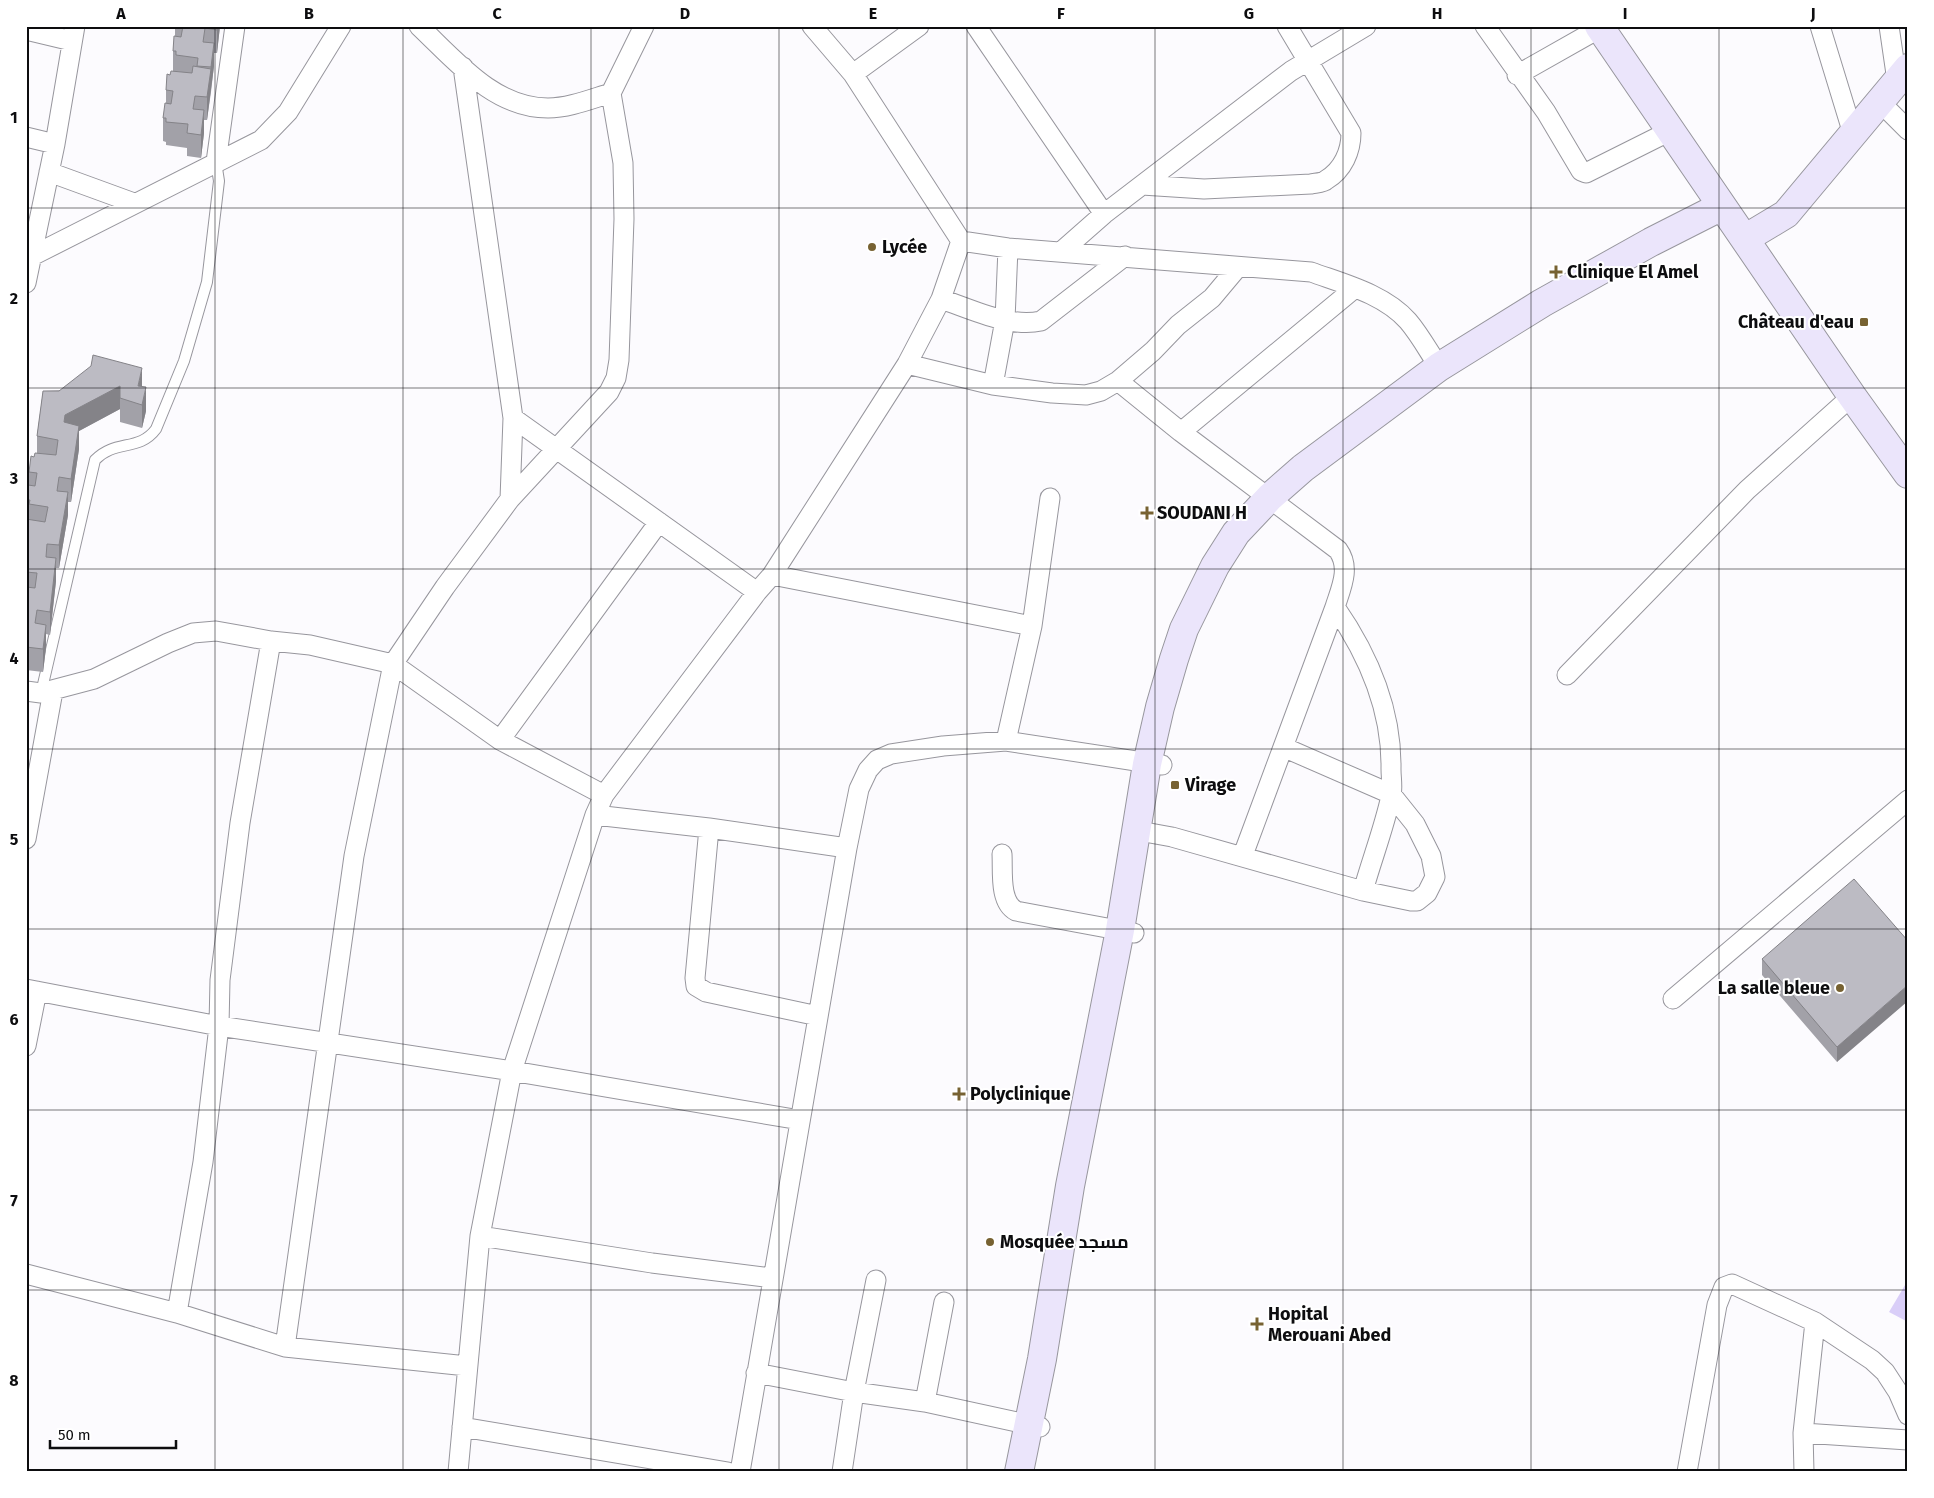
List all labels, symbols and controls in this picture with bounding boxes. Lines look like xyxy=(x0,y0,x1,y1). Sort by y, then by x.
text: A xyxy=(115,4,126,23)
text: B xyxy=(304,4,314,23)
text: C xyxy=(492,4,502,23)
text: D xyxy=(680,4,690,23)
text: E xyxy=(869,4,877,23)
text: F xyxy=(1057,4,1065,23)
text: G xyxy=(1244,4,1254,23)
text: H xyxy=(1432,4,1442,23)
text: I xyxy=(1623,4,1627,23)
text: J xyxy=(1809,4,1816,23)
text: 1 xyxy=(10,108,18,127)
place label: Lycée xyxy=(882,236,927,258)
marker: Lycée xyxy=(866,241,878,253)
place label: Clinique El Amel xyxy=(1567,261,1699,283)
marker: Clinique El Amel xyxy=(1549,265,1563,279)
text: 2 xyxy=(10,289,18,308)
place label: Château d'eau xyxy=(1738,311,1854,333)
marker: Château d'eau xyxy=(1858,316,1870,328)
text: 3 xyxy=(9,469,18,488)
place label: SOUDANI H xyxy=(1157,502,1247,524)
marker: SOUDANI H xyxy=(1141,507,1153,519)
text: 4 xyxy=(9,649,19,668)
place label: Virage xyxy=(1184,774,1236,796)
marker: Virage xyxy=(1169,779,1181,791)
text: 5 xyxy=(10,830,19,849)
place label: La salle bleue xyxy=(1718,977,1830,999)
marker: La salle bleue xyxy=(1834,982,1846,994)
text: 6 xyxy=(9,1010,19,1029)
place label: Polyclinique xyxy=(970,1083,1071,1105)
marker: Polyclinique xyxy=(952,1087,966,1101)
text: 7 xyxy=(10,1191,18,1210)
place label: Mosquée مسجد xyxy=(1000,1231,1129,1253)
marker: Mosquée مسجد xyxy=(984,1236,996,1248)
place label: Hopital Merouani Abed xyxy=(1268,1303,1391,1346)
marker: Hopital Merouani Abed xyxy=(1250,1317,1264,1331)
text: 8 xyxy=(9,1371,19,1390)
scale bar xyxy=(50,1418,176,1450)
text: 50 m xyxy=(58,1426,91,1444)

